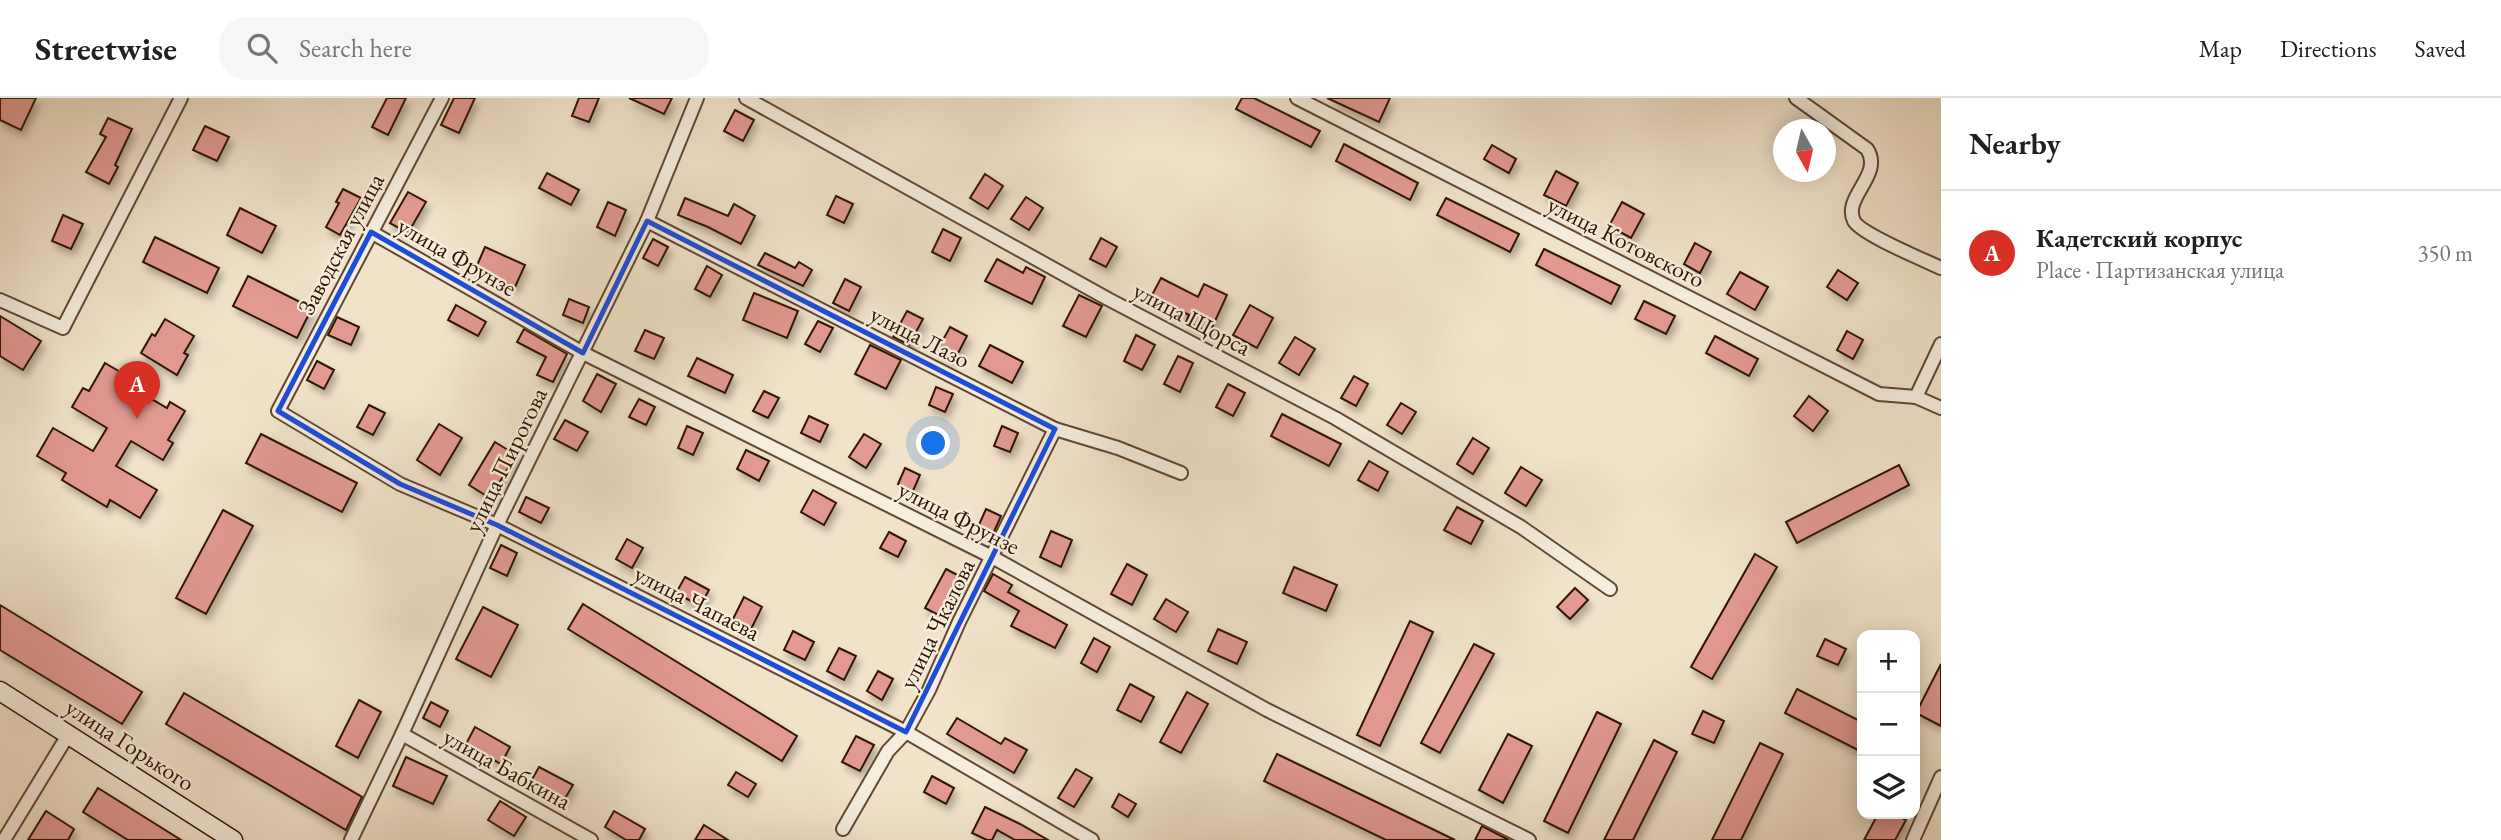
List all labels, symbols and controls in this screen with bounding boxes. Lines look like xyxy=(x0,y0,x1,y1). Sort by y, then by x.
search box xyxy=(219,17,709,80)
text: Streetwise xyxy=(35,27,177,70)
icon: search xyxy=(243,29,281,67)
text: Search here xyxy=(299,31,412,65)
text: Map xyxy=(2199,33,2242,64)
text: Directions xyxy=(2280,33,2377,64)
text: Saved xyxy=(2415,33,2466,64)
north arrow xyxy=(1773,119,1836,182)
text: Nearby xyxy=(1969,124,2061,163)
street label: Заводская улица xyxy=(290,167,391,320)
street label: улица Котовского xyxy=(1542,189,1710,295)
street label: улица Фрунзе xyxy=(392,210,522,303)
text: Кадетский корпус xyxy=(2036,221,2242,255)
text: A xyxy=(1984,238,2000,268)
text: 350 m xyxy=(2417,238,2473,268)
text: Place · Партизанская улица xyxy=(2036,255,2284,285)
street label: улица Щорса xyxy=(1128,275,1257,363)
street label: улица Лазо xyxy=(865,298,976,375)
pin: A xyxy=(114,361,160,419)
street label: улица Пирогова xyxy=(457,382,554,538)
your location xyxy=(916,426,950,460)
street label: улица Фрунзе xyxy=(893,474,1025,561)
street label: улица Чкалова xyxy=(892,553,982,694)
street label: улица Чапаева xyxy=(629,558,766,648)
map controls xyxy=(1857,630,1920,819)
button: + xyxy=(1857,630,1920,693)
street label: улица Горького xyxy=(60,691,201,798)
button: − xyxy=(1857,693,1920,756)
street label: улица Бабкина xyxy=(438,721,577,817)
button: layers xyxy=(1857,756,1920,819)

